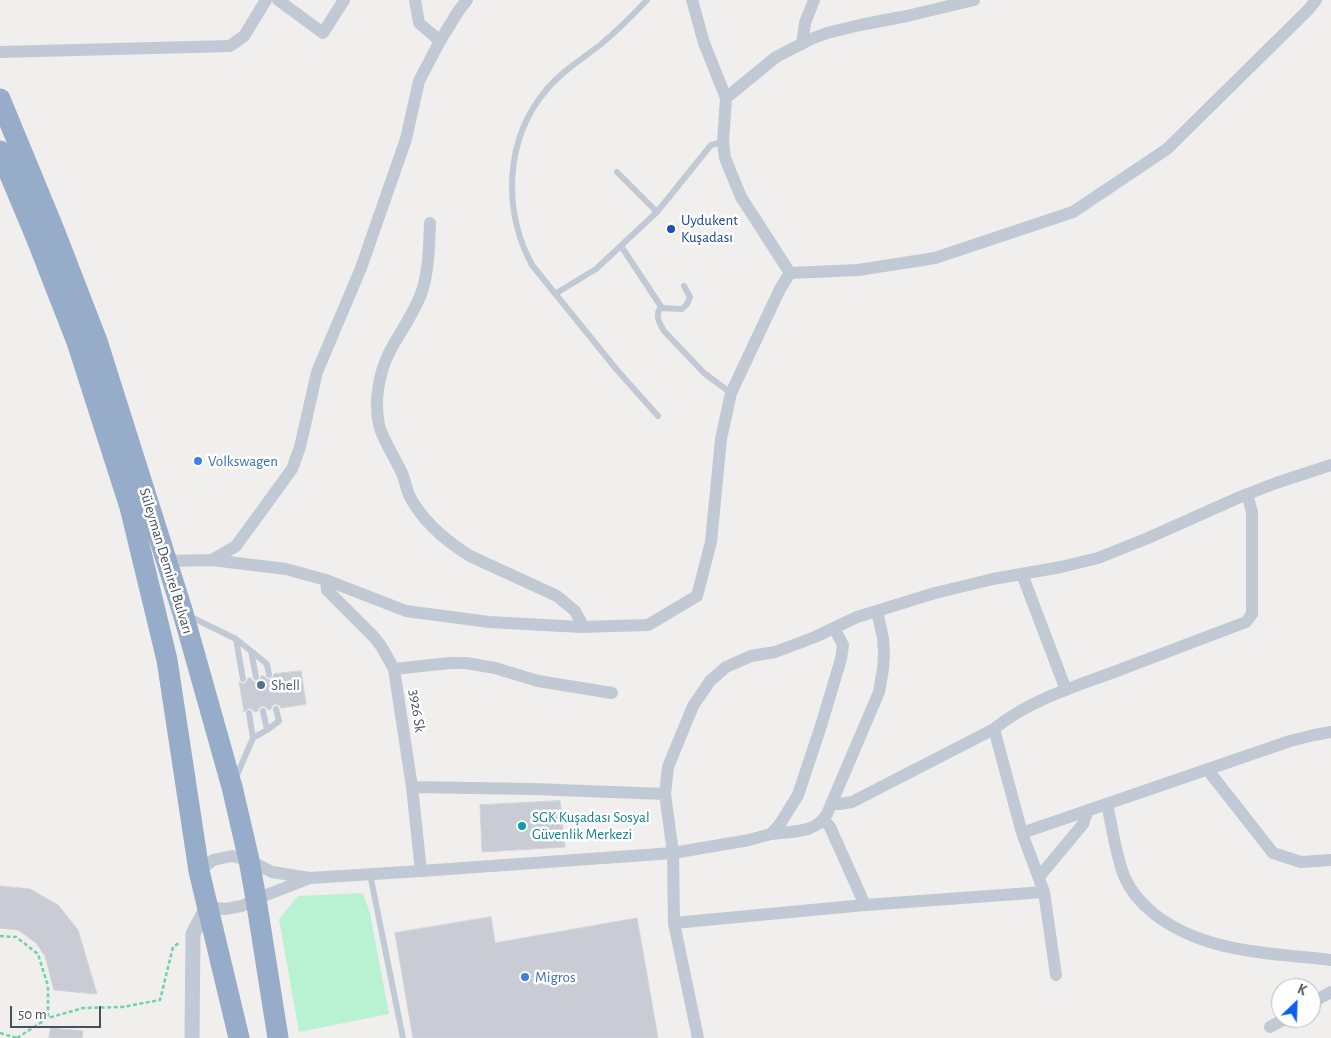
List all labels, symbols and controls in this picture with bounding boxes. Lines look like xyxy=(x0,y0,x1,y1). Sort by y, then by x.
place label: Uydukent Kuşadası xyxy=(681,211,738,246)
marker: Uydukent Kuşadası xyxy=(665,223,677,235)
place label: Volkswagen xyxy=(208,452,278,470)
marker: Volkswagen xyxy=(192,455,204,467)
street label: Süleyman Demirel Bulvarı xyxy=(135,486,197,636)
place label: Shell xyxy=(271,676,300,694)
marker: Shell xyxy=(255,679,267,691)
street label: 3926 Sk xyxy=(405,688,429,734)
place label: SGK Kuşadası Sosyal Güvenlik Merkezi xyxy=(532,808,650,843)
marker: SGK Kuşadası Sosyal Güvenlik Merkezi xyxy=(516,820,528,832)
place label: Migros xyxy=(535,968,576,986)
marker: Migros xyxy=(519,971,531,983)
north arrow xyxy=(1271,978,1321,1028)
text: K xyxy=(1295,982,1308,998)
scale bar xyxy=(12,996,104,1028)
text: 50 m xyxy=(18,1007,47,1022)

